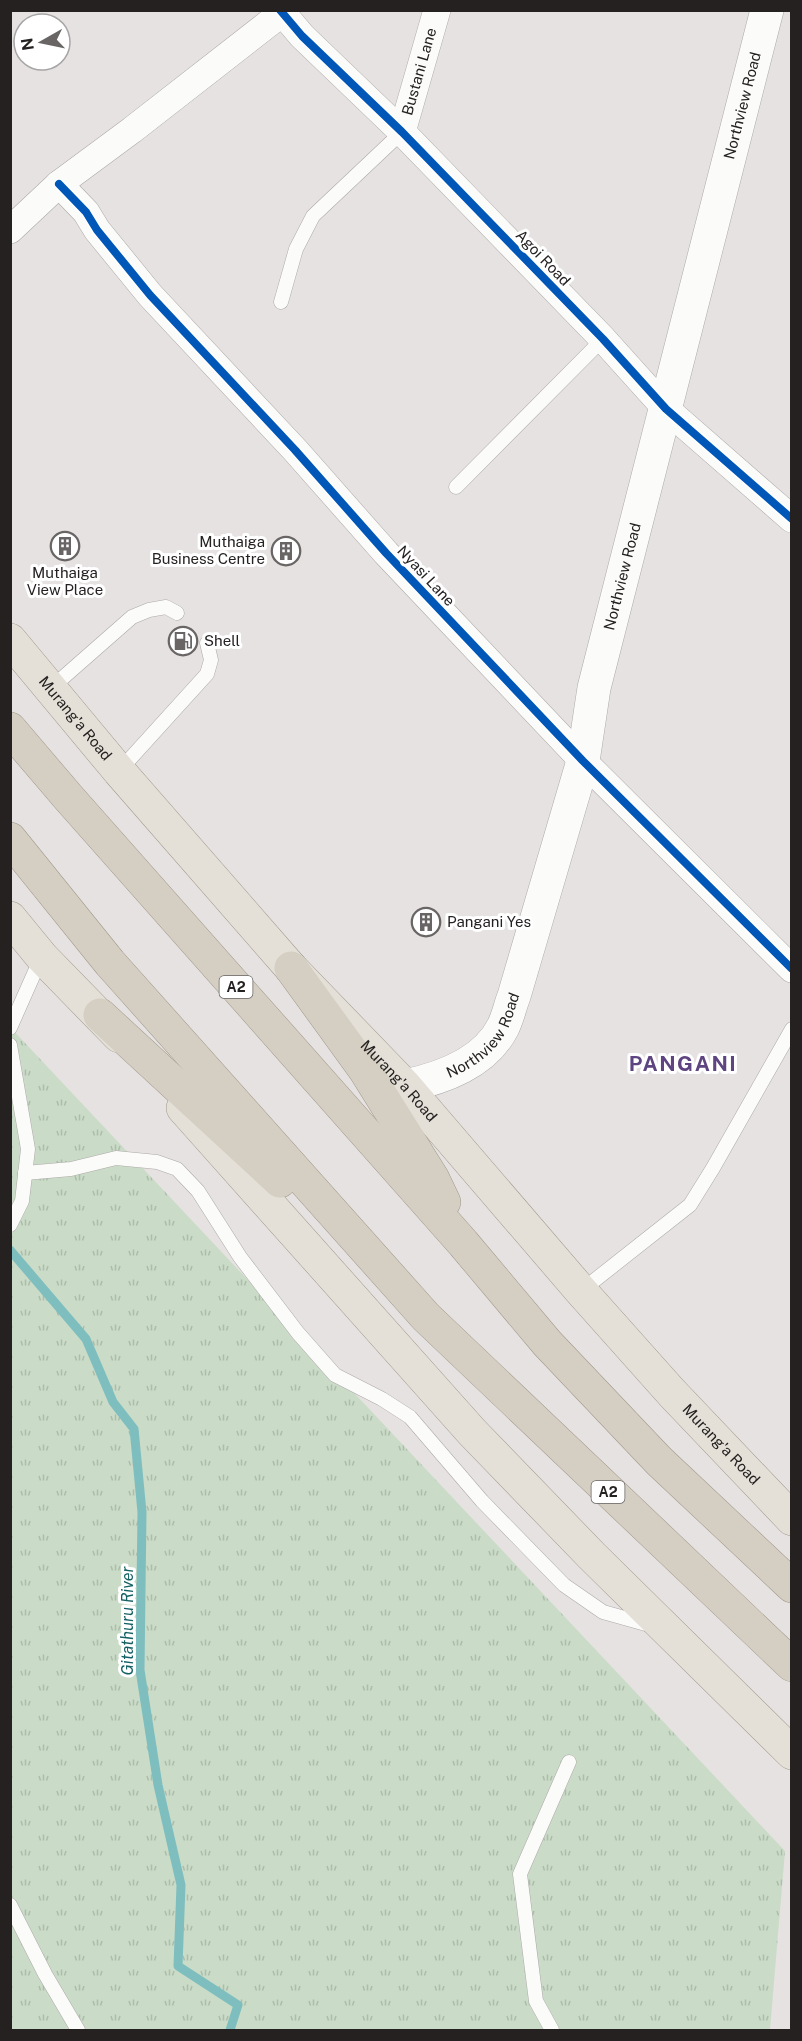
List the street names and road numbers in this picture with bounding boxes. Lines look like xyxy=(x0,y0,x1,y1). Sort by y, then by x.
street label: Bustani Lane xyxy=(398,26,440,117)
street label: Northview Road xyxy=(720,50,764,161)
street label: Agoi Road xyxy=(513,226,574,289)
street label: Northview Road xyxy=(600,521,644,632)
street label: Nyasi Lane xyxy=(394,542,459,609)
street label: Murang'a Road xyxy=(36,673,116,764)
road number: A2 xyxy=(220,976,252,998)
street label: Northview Road xyxy=(444,990,522,1081)
street label: Murang'a Road xyxy=(357,1036,441,1125)
street label: Murang'a Road xyxy=(679,1400,764,1488)
road number: A2 xyxy=(592,1481,624,1503)

